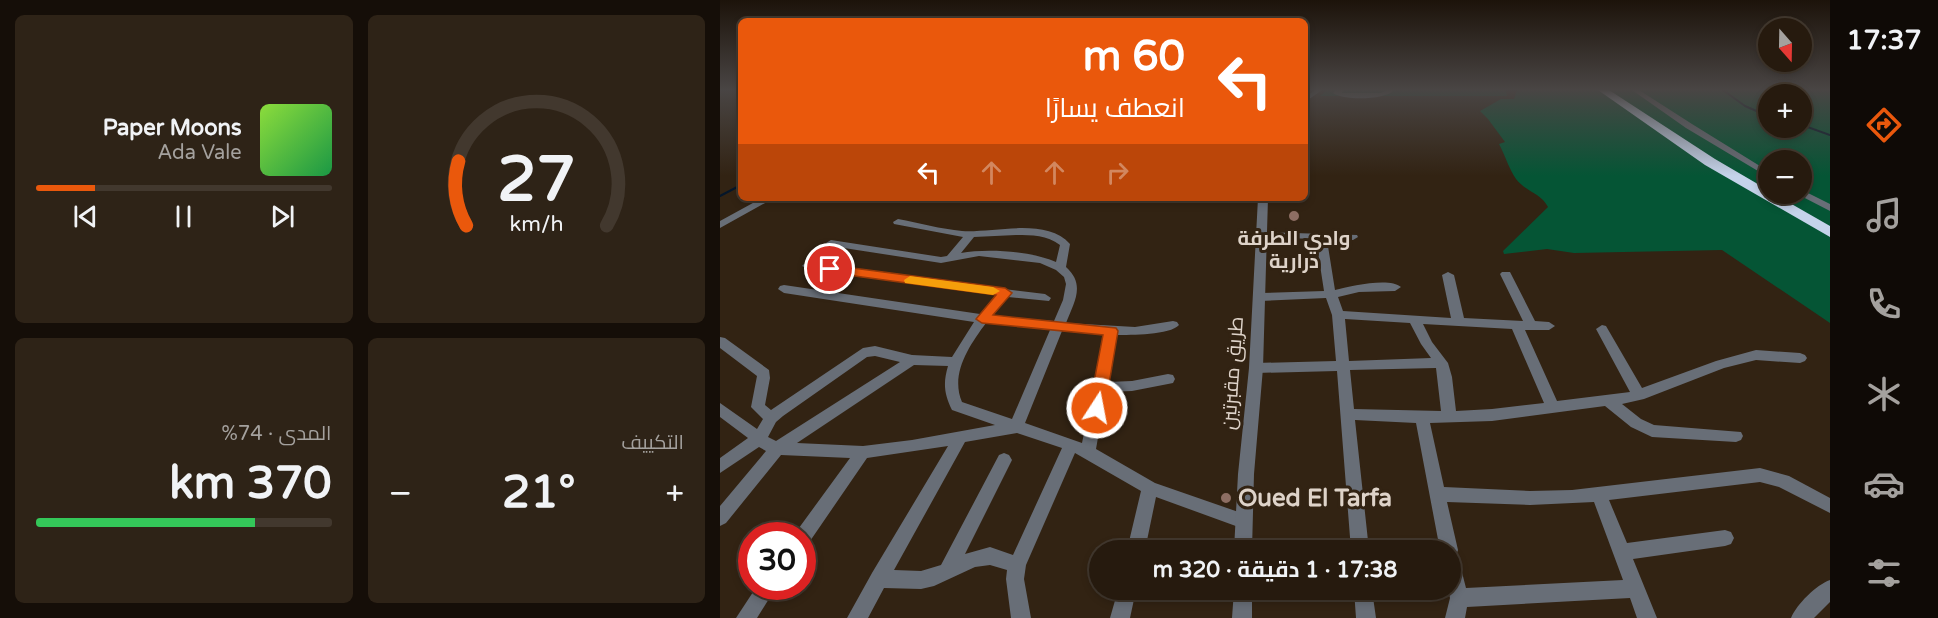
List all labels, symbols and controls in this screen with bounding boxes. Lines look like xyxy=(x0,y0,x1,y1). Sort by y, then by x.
north arrow xyxy=(1758,18,1812,72)
map controls xyxy=(1758,18,1812,204)
text: 17:37 xyxy=(1847,24,1921,57)
text: 60 m xyxy=(1083,31,1185,82)
icon: left xyxy=(1206,42,1284,120)
button: + xyxy=(1758,84,1812,138)
text: انعطف يسارًا xyxy=(1045,92,1185,125)
icon: directions xyxy=(1863,104,1905,146)
text: Paper Moons xyxy=(103,115,242,141)
text: Ada Vale xyxy=(157,141,242,165)
text: 27 xyxy=(497,143,575,218)
button: − xyxy=(1758,150,1812,204)
icon: left xyxy=(912,156,945,189)
icon: ahead xyxy=(975,156,1008,189)
icon: ahead xyxy=(1038,156,1071,189)
icon: right xyxy=(1101,156,1134,189)
icon: music xyxy=(1863,194,1905,236)
icon: previous xyxy=(69,200,102,233)
icon: pause xyxy=(167,200,200,233)
icon: next xyxy=(266,200,299,233)
marker: وادي الطرفة درارية xyxy=(1287,209,1301,223)
text: km/h xyxy=(509,211,563,237)
place label: وادي الطرفة درارية xyxy=(1238,227,1350,274)
pin xyxy=(804,243,855,294)
icon: arrive xyxy=(813,252,846,285)
icon: phone xyxy=(1863,283,1905,325)
street label: طريق مقبرتين xyxy=(1217,316,1249,431)
icon: climate xyxy=(1863,373,1905,415)
position arrow xyxy=(1065,376,1129,440)
text: المدى · 74% xyxy=(221,422,332,446)
text: التكييف xyxy=(621,431,684,455)
text: 370 km xyxy=(169,457,332,511)
icon: car xyxy=(1863,463,1905,505)
text: 21° xyxy=(502,466,575,520)
text: − xyxy=(389,474,412,513)
text: + xyxy=(665,474,684,513)
place label: Oued El Tarfa xyxy=(1238,484,1392,513)
marker: Oued El Tarfa xyxy=(1219,491,1233,505)
speed limit sign: 30 xyxy=(738,522,816,600)
icon: filters xyxy=(1863,552,1905,594)
text: 17:38 · 1 دقيقة · 320 m xyxy=(1153,557,1397,583)

